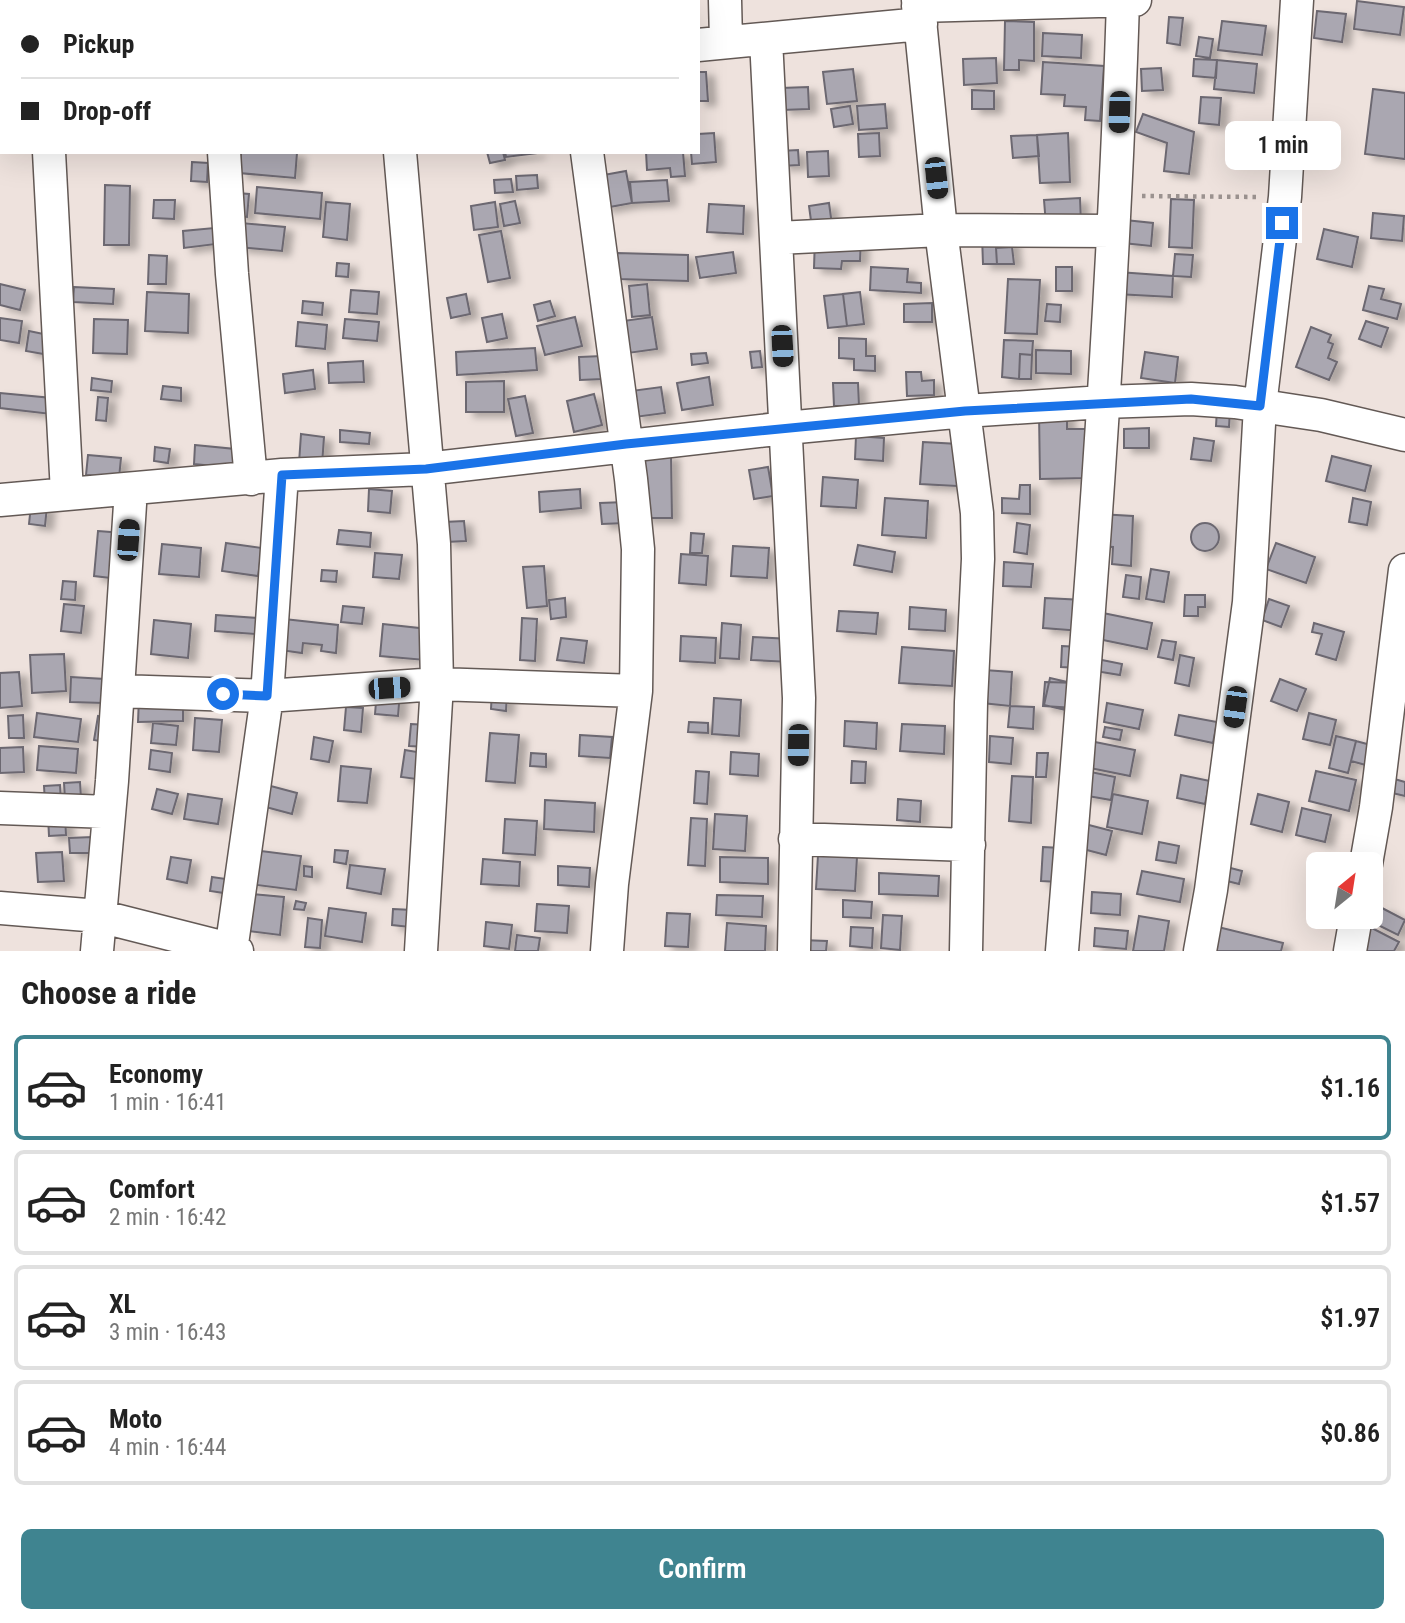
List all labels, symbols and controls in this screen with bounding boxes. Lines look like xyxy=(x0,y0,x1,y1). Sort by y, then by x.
text: Pickup xyxy=(63,29,134,59)
car xyxy=(1108,91,1131,133)
text: Drop-off xyxy=(63,96,151,126)
callout: 1 min xyxy=(1224,122,1340,170)
text: 1 min xyxy=(1258,132,1308,159)
car xyxy=(924,156,949,200)
route end xyxy=(1266,207,1298,239)
car xyxy=(771,324,794,368)
car xyxy=(117,518,140,562)
car xyxy=(368,676,411,700)
route start xyxy=(207,678,239,710)
car xyxy=(1222,685,1249,729)
car xyxy=(788,724,809,766)
north arrow xyxy=(1306,852,1382,929)
map controls xyxy=(1306,852,1383,929)
text: Choose a ride xyxy=(21,974,196,1012)
icon: car xyxy=(25,1056,88,1119)
text: Economy xyxy=(109,1059,203,1089)
text: $1.16 xyxy=(1320,1073,1380,1103)
text: 1 min · 16:41 xyxy=(109,1089,226,1116)
icon: car xyxy=(25,1171,88,1234)
text: Comfort xyxy=(109,1174,195,1204)
text: $1.57 xyxy=(1320,1188,1380,1218)
text: 2 min · 16:42 xyxy=(109,1204,226,1231)
icon: car xyxy=(25,1286,88,1349)
text: XL xyxy=(109,1289,136,1319)
text: $1.97 xyxy=(1320,1303,1380,1333)
text: 3 min · 16:43 xyxy=(109,1319,226,1346)
icon: car xyxy=(25,1401,88,1464)
text: Moto xyxy=(109,1404,162,1434)
text: $0.86 xyxy=(1320,1418,1380,1448)
text: 4 min · 16:44 xyxy=(109,1434,226,1461)
button: Confirm xyxy=(21,1529,1384,1609)

